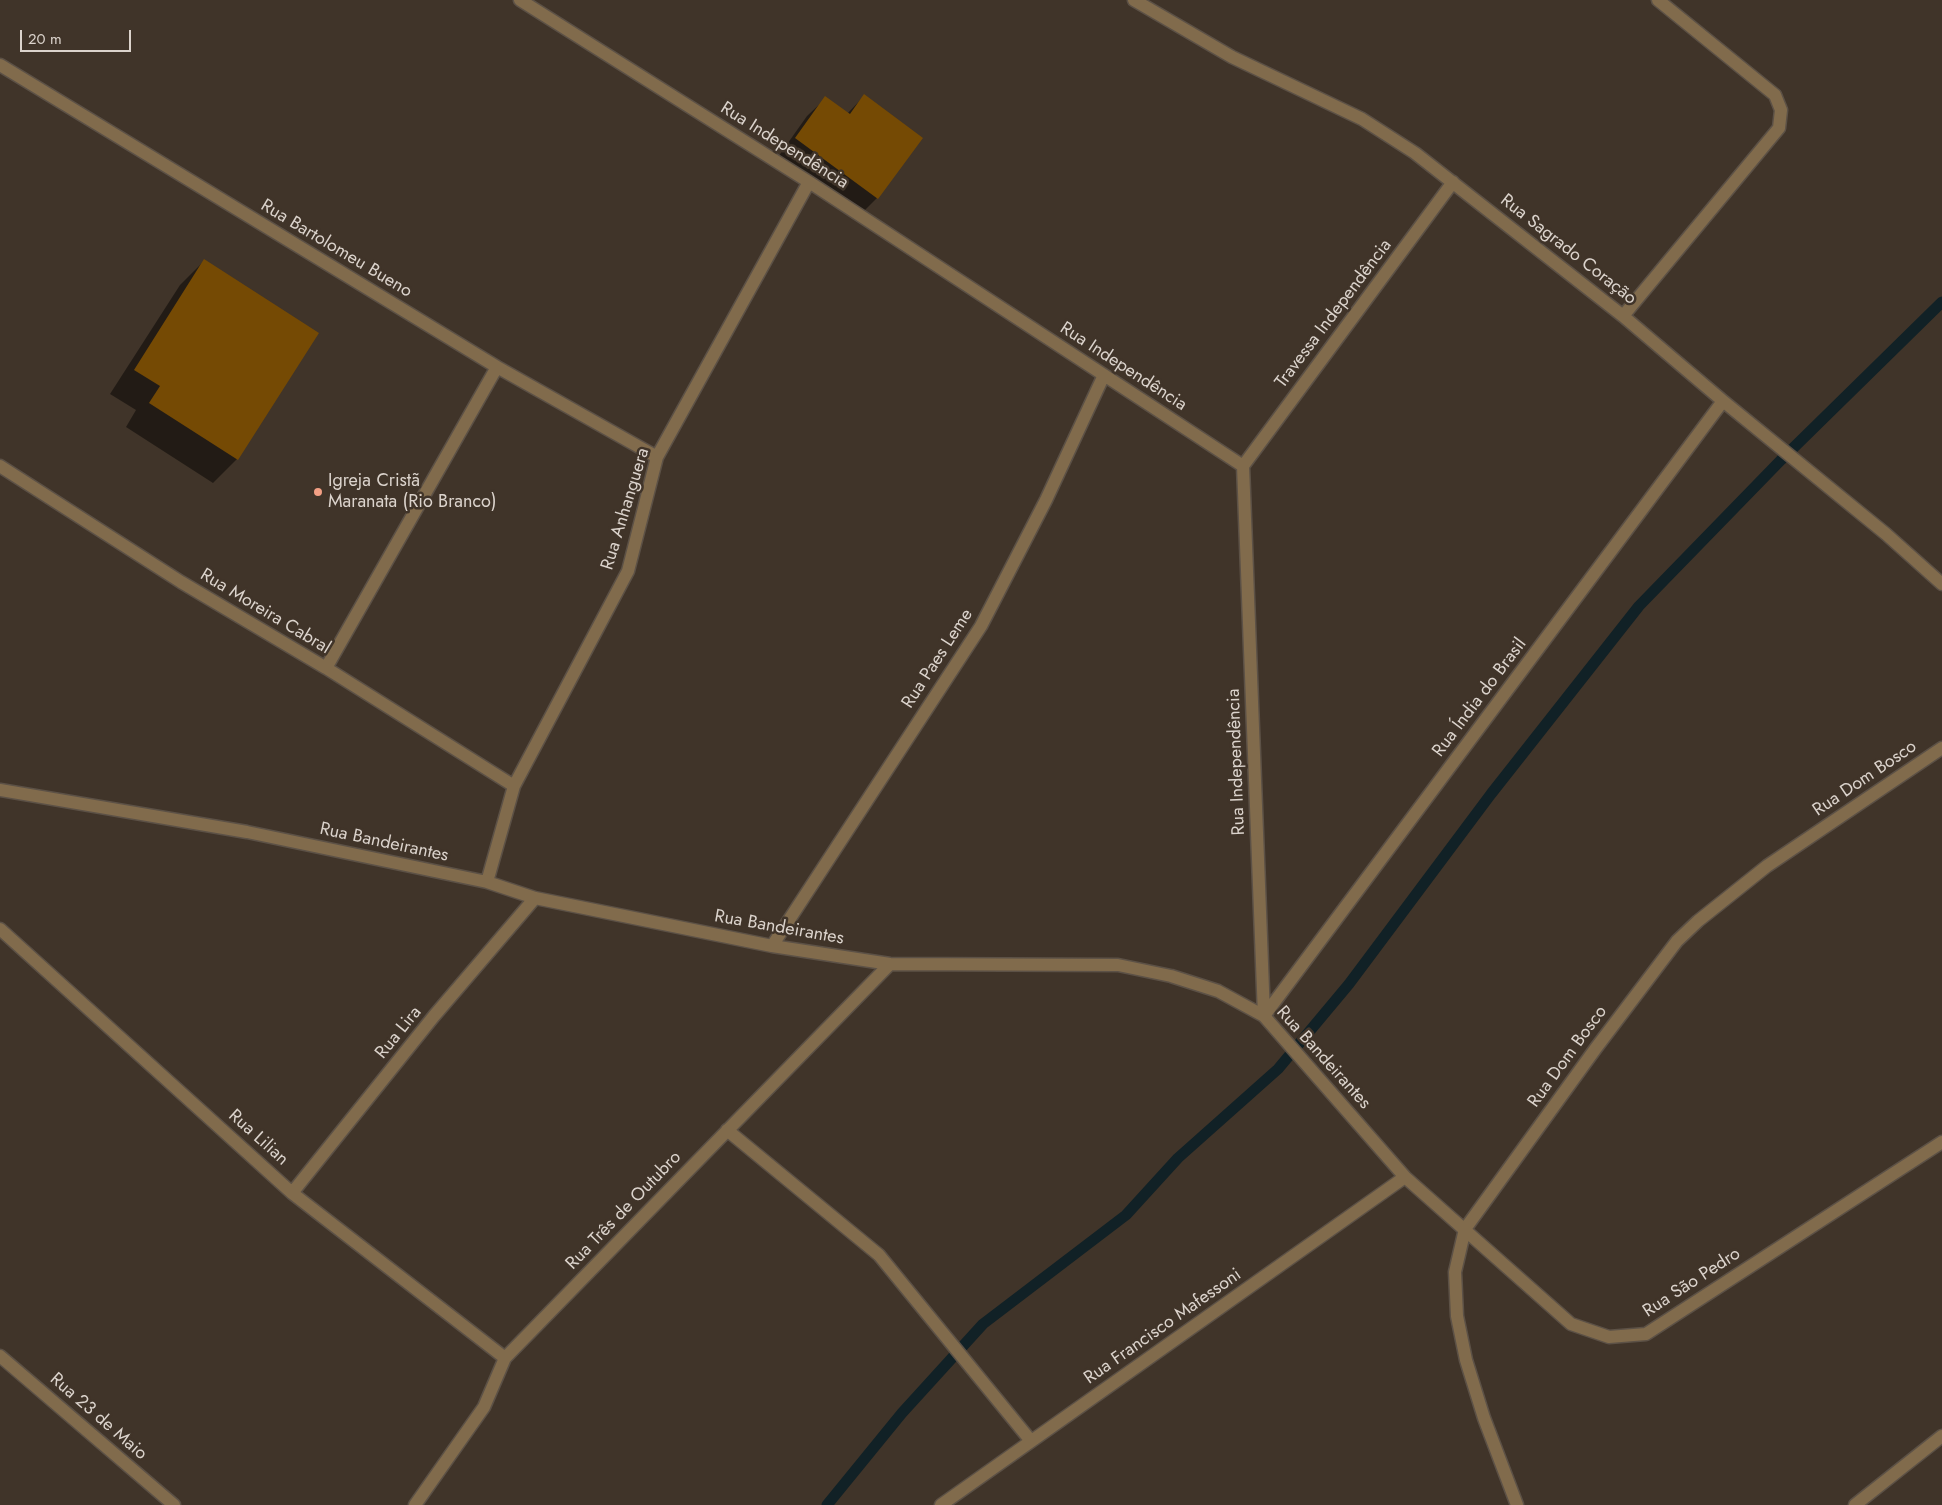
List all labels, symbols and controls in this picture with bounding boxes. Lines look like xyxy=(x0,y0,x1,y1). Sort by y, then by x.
scale bar xyxy=(22,20,134,52)
text: 20 m xyxy=(28,28,62,50)
street label: Rua Independência xyxy=(716,98,852,194)
street label: Rua Sagrado Coração xyxy=(1496,190,1640,310)
street label: Rua Bartolomeu Bueno xyxy=(256,195,416,303)
street label: Travessa Independência xyxy=(1271,235,1397,393)
street label: Rua Independência xyxy=(1056,318,1190,416)
street label: Rua Anhanguera xyxy=(597,445,655,573)
place label: Igreja Cristã Maranata (Rio Branco) xyxy=(328,471,496,514)
marker: Igreja Cristã Maranata (Rio Branco) xyxy=(312,486,324,498)
street label: Rua Moreira Cabral xyxy=(196,565,334,659)
street label: Rua Paes Leme xyxy=(898,605,978,713)
street label: Rua Índia do Brasil xyxy=(1428,634,1532,762)
street label: Rua Independência xyxy=(1224,688,1250,836)
street label: Rua Dom Bosco xyxy=(1809,736,1921,822)
street label: Rua Bandeirantes xyxy=(318,819,450,867)
street label: Rua Bandeirantes xyxy=(713,906,845,950)
street label: Rua Lira xyxy=(371,1002,427,1064)
street label: Rua Bandeirantes xyxy=(1271,1002,1375,1114)
street label: Rua Dom Bosco xyxy=(1524,1002,1612,1112)
street label: Rua Lilian xyxy=(224,1105,292,1171)
street label: Rua Três de Outubro xyxy=(562,1147,686,1275)
street label: Rua São Pedro xyxy=(1639,1243,1745,1323)
street label: Rua Francisco Mafessoni xyxy=(1080,1265,1246,1389)
street label: Rua 23 de Maio xyxy=(45,1369,151,1465)

